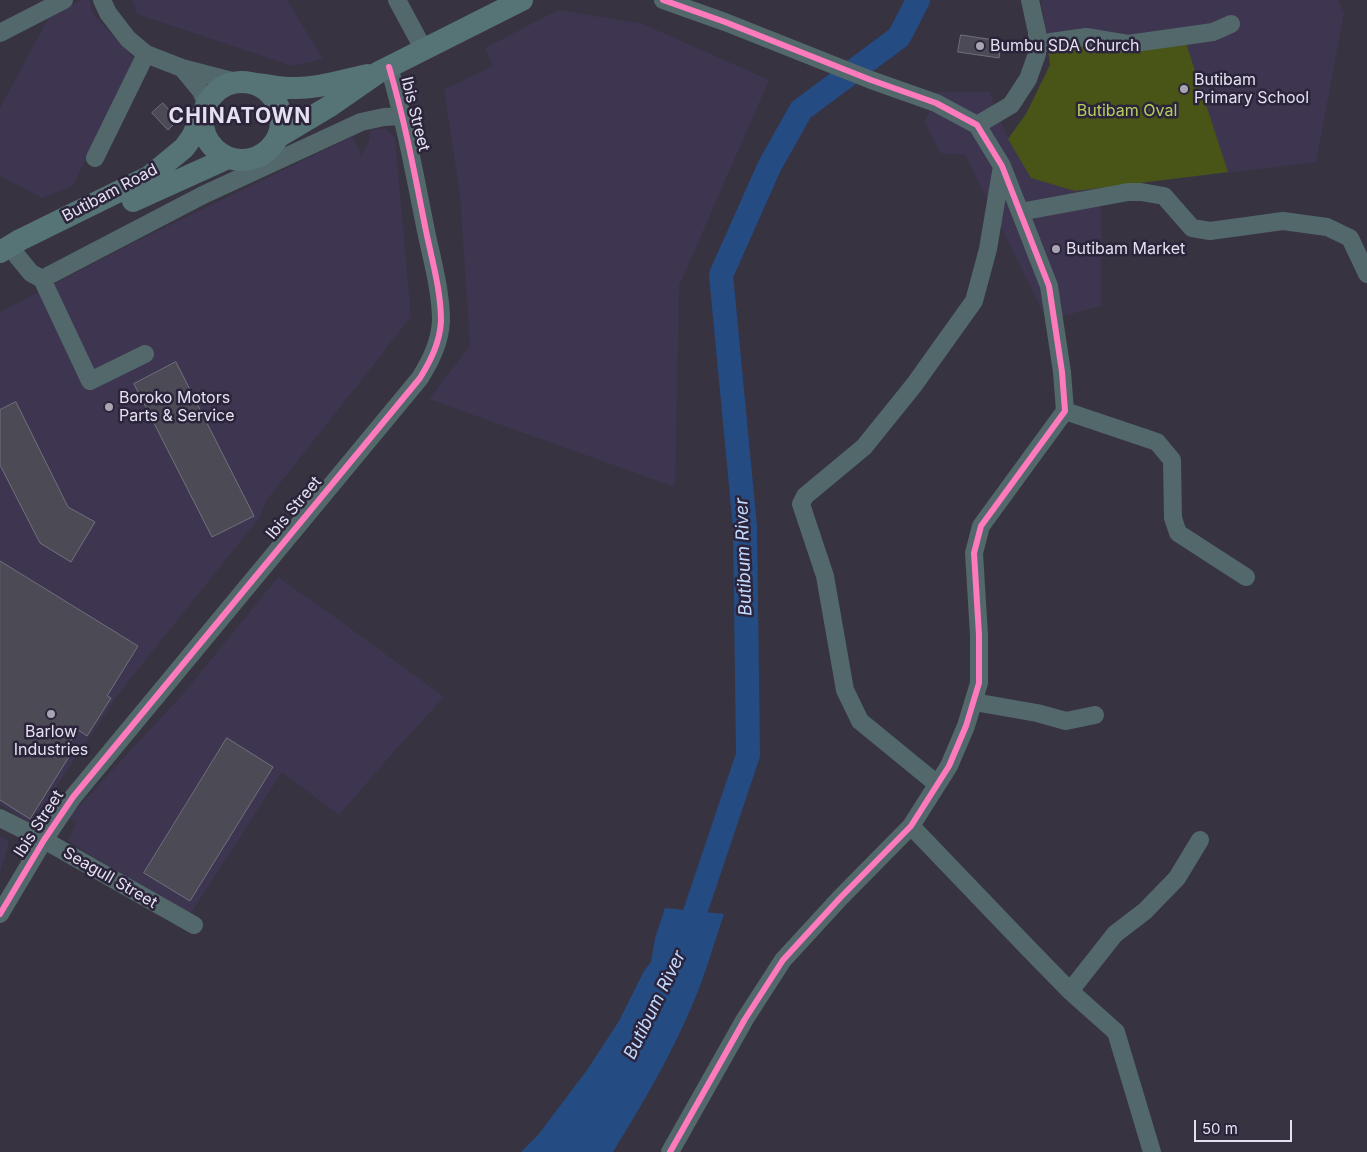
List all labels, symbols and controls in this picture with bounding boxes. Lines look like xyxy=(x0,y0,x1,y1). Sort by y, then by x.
place label: Bumbu SDA Church xyxy=(990,36,1139,56)
marker: Bumbu SDA Church xyxy=(974,40,986,52)
place label: Butibam Primary School xyxy=(1194,70,1309,108)
street label: Ibis Street xyxy=(396,75,434,153)
marker: Butibam Primary School xyxy=(1178,83,1190,95)
park label: Butibam Oval xyxy=(1077,101,1177,121)
district label: CHINATOWN xyxy=(167,104,313,130)
street label: Butibam Road xyxy=(59,160,161,226)
place label: Butibam Market xyxy=(1066,239,1185,259)
marker: Butibam Market xyxy=(1050,243,1062,255)
place label: Boroko Motors Parts & Service xyxy=(119,388,235,426)
marker: Boroko Motors Parts & Service xyxy=(103,401,115,413)
street label: Ibis Street xyxy=(262,473,326,543)
water label: Butibum River xyxy=(731,498,757,616)
marker: Barlow Industries xyxy=(45,708,57,720)
place label: Barlow Industries xyxy=(14,722,88,760)
street label: Ibis Street xyxy=(10,787,68,861)
street label: Seagull Street xyxy=(60,843,160,913)
water label: Butibum River xyxy=(619,947,691,1063)
scale bar xyxy=(1197,1110,1294,1142)
text: 50 m xyxy=(1202,1119,1238,1138)

